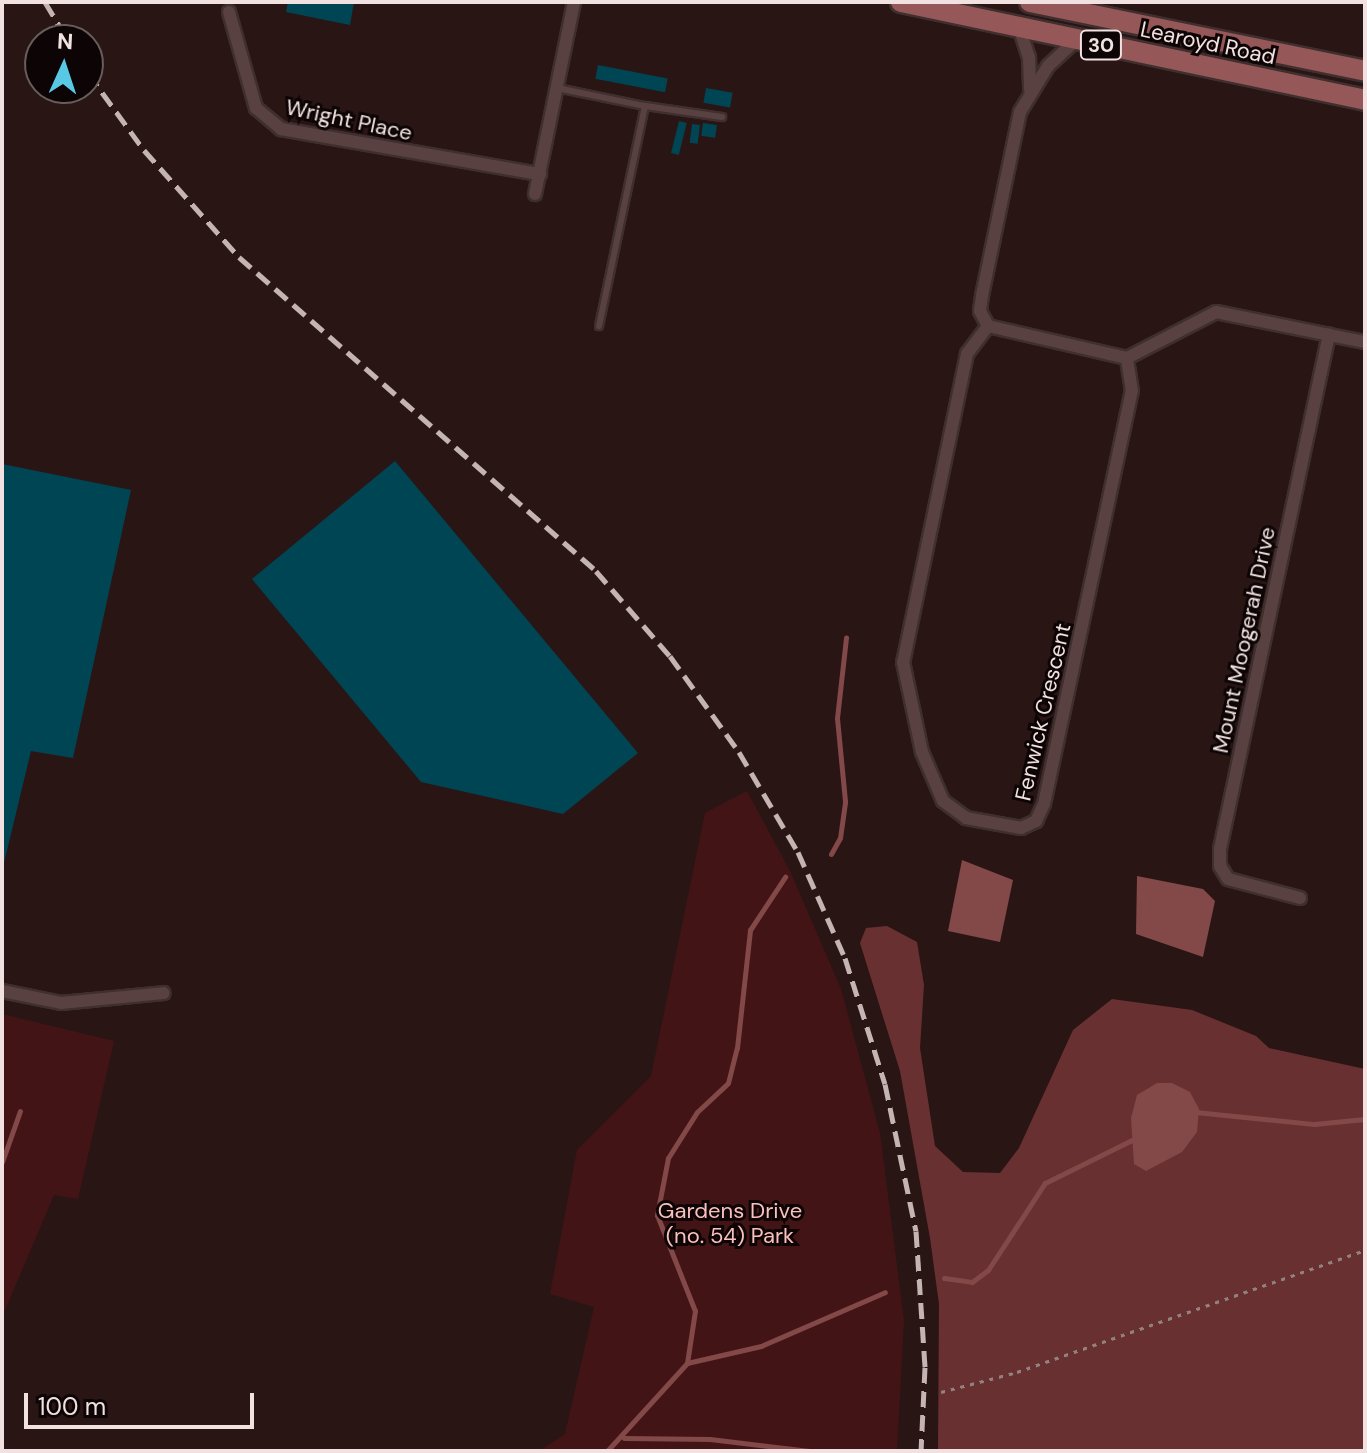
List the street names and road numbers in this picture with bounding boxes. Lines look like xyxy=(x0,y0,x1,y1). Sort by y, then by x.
street label: Learoyd Road xyxy=(1138,16,1278,70)
road number: 30 xyxy=(1079,29,1123,61)
street label: Wright Place xyxy=(283,94,415,146)
street label: Mount Moogerah Drive xyxy=(1207,525,1281,755)
street label: Fenwick Crescent xyxy=(1010,621,1076,803)

